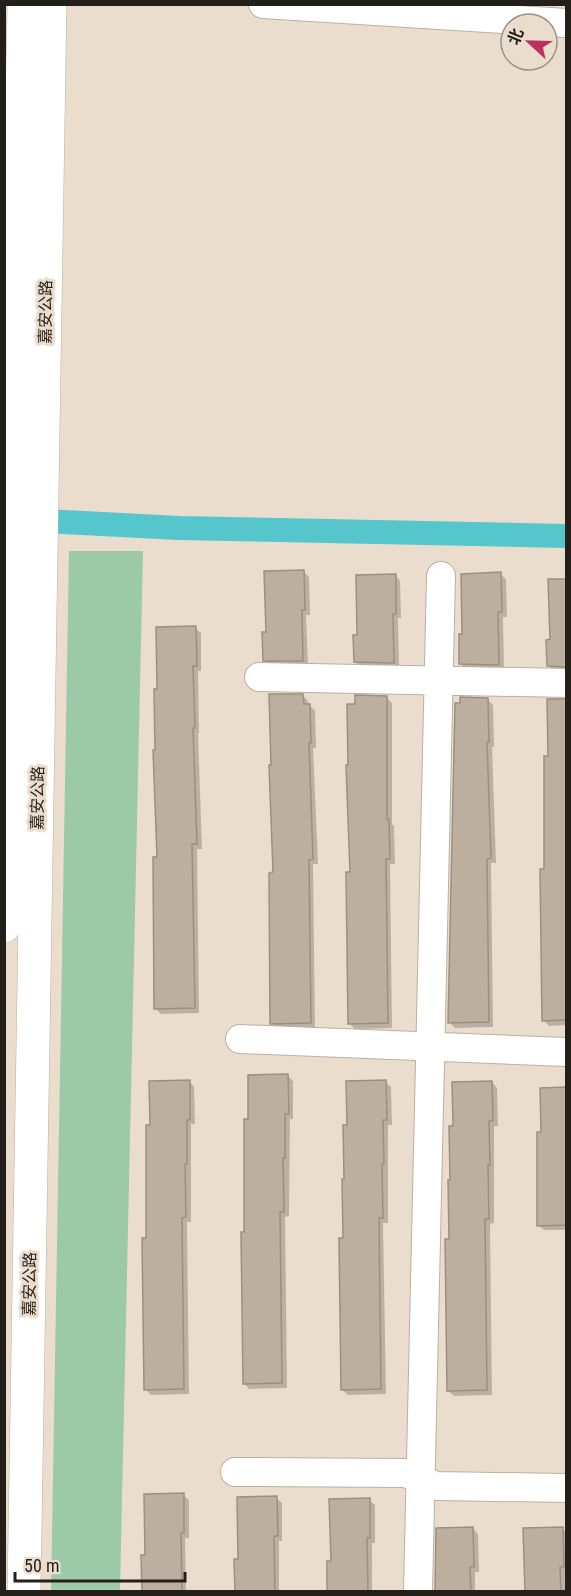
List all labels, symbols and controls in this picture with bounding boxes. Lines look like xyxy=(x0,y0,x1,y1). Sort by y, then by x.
north arrow xyxy=(499,12,559,72)
text: 北 xyxy=(504,26,527,48)
street label: 嘉安公路 xyxy=(35,280,56,344)
street label: 嘉安公路 xyxy=(27,766,48,830)
street label: 嘉安公路 xyxy=(19,1252,40,1316)
scale bar xyxy=(15,1545,184,1583)
text: 50 m xyxy=(24,1555,59,1576)

